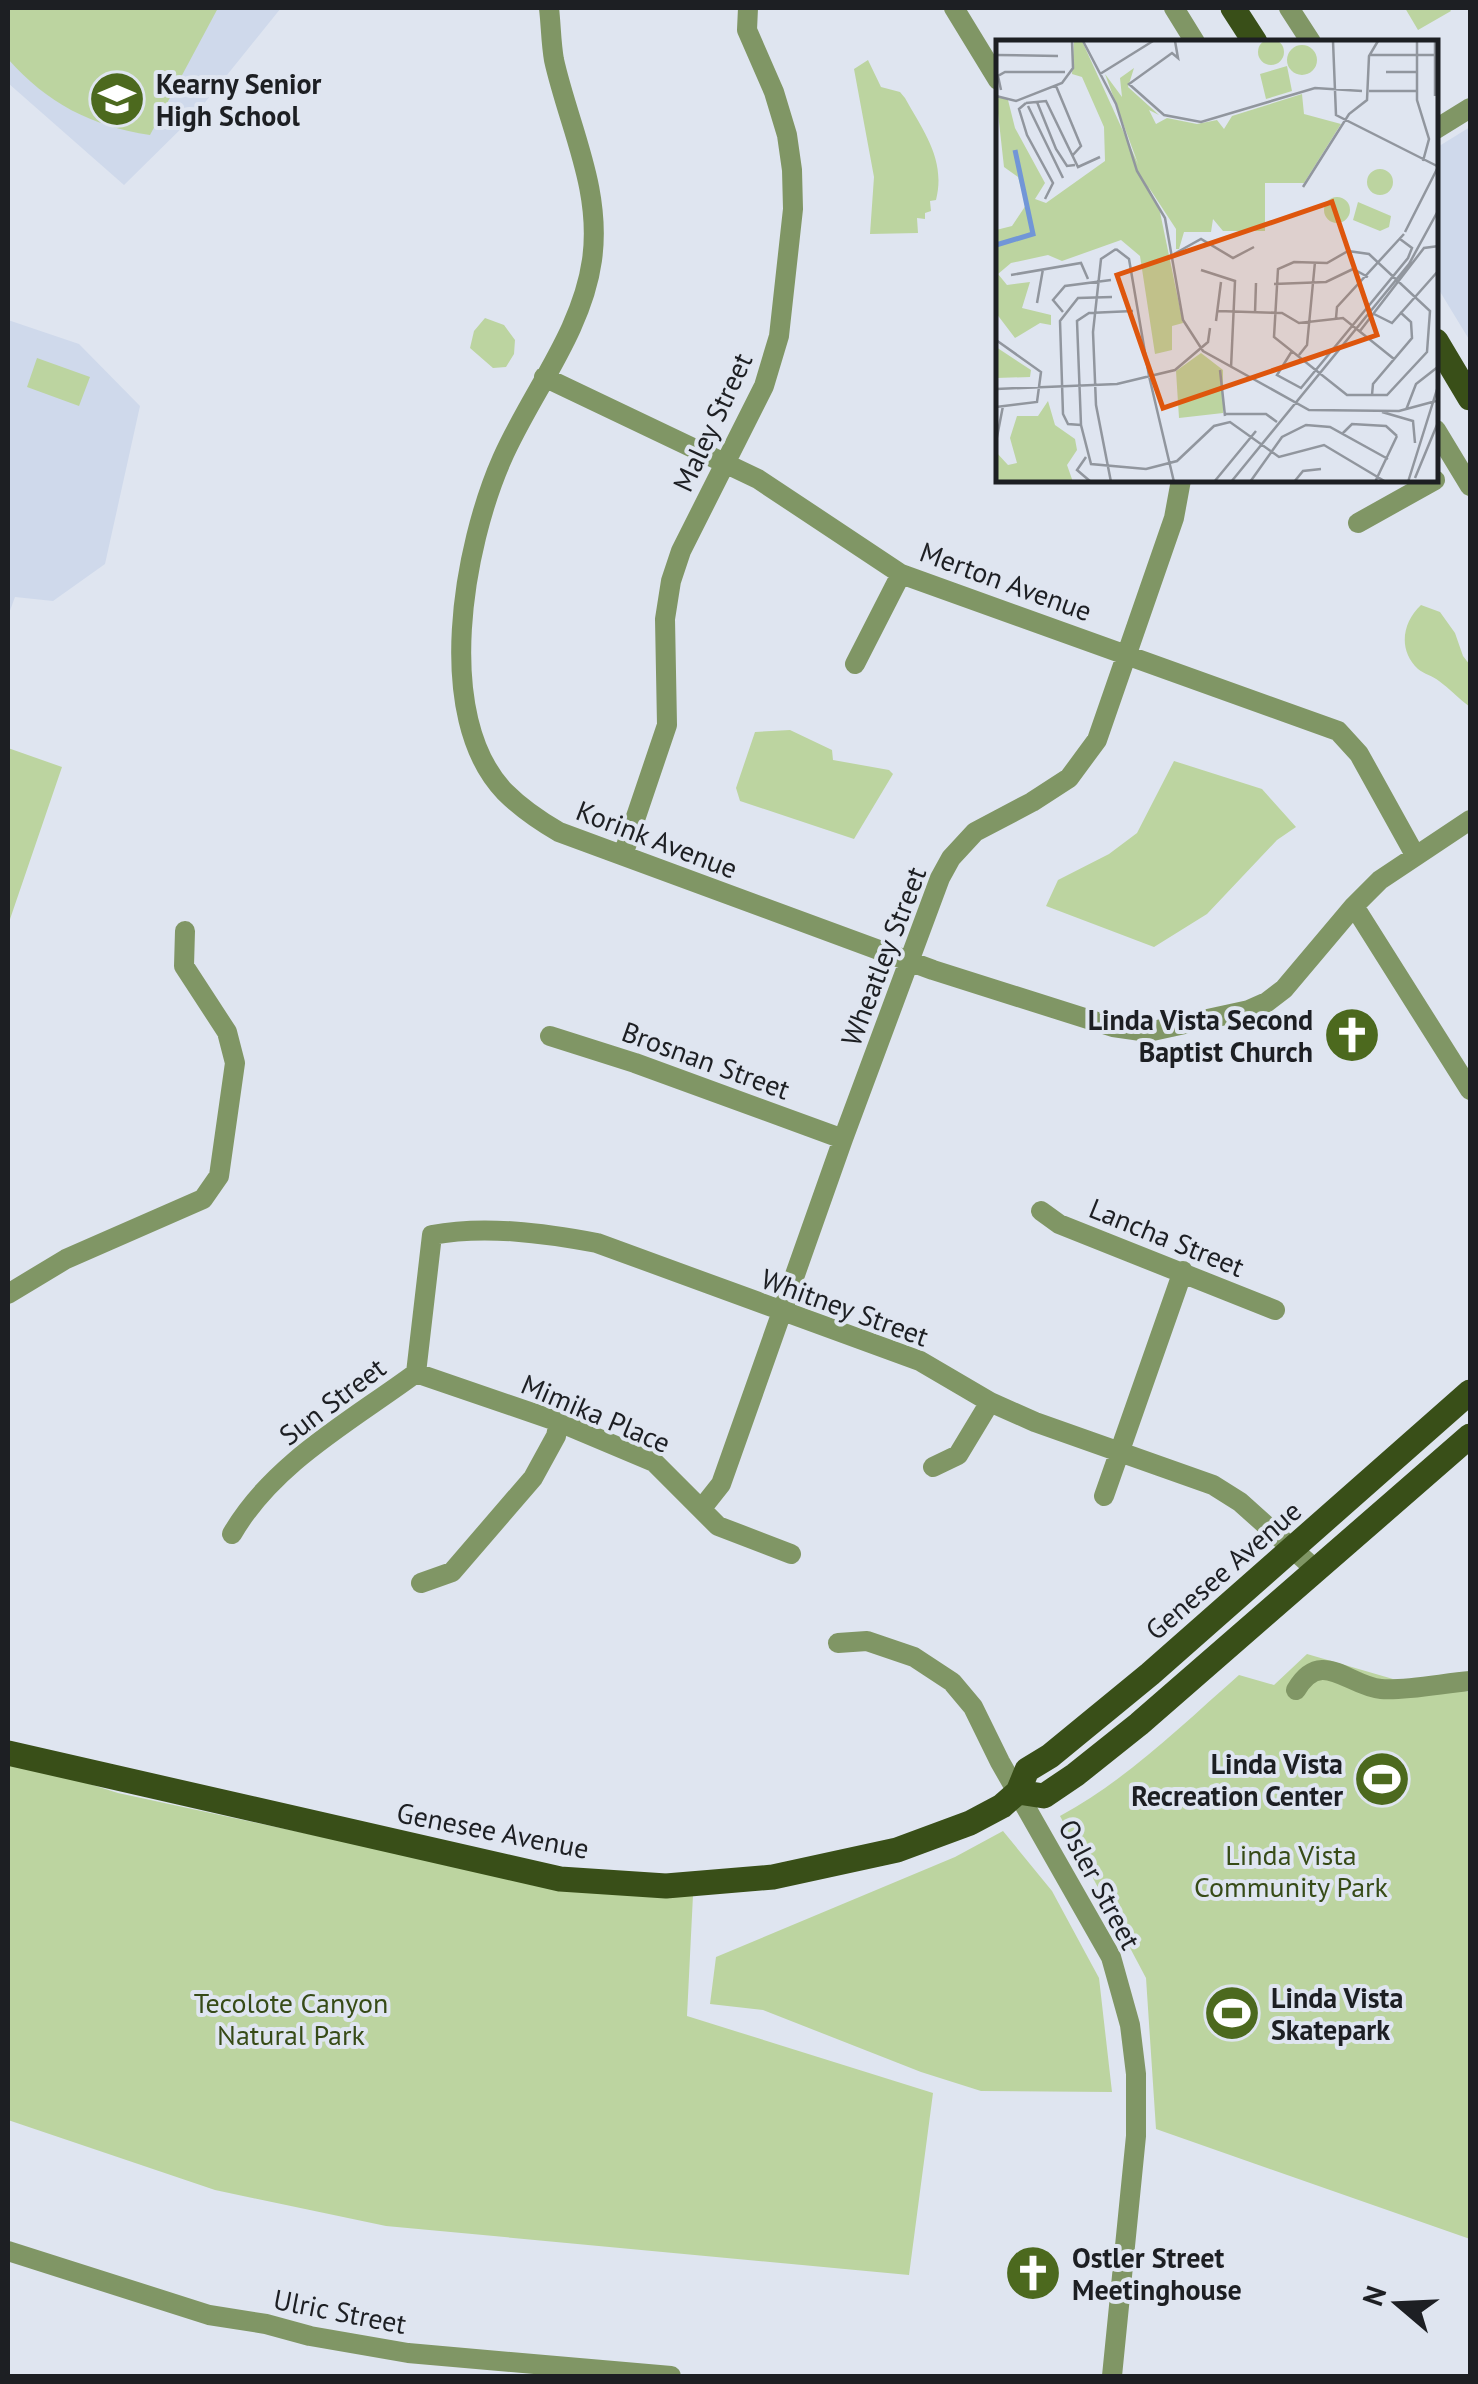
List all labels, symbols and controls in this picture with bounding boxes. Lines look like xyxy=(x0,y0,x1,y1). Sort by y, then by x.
inset map xyxy=(996,40,1438,482)
place label: Kearny Senior High School xyxy=(156,65,322,134)
school or university icon: Kearny Senior High School xyxy=(87,69,147,129)
street label: Maley Street xyxy=(664,346,760,497)
street label: Merton Avenue xyxy=(915,533,1097,629)
street label: Korink Avenue xyxy=(571,791,743,887)
street label: Wheatley Street xyxy=(832,861,934,1051)
place label: Linda Vista Second Baptist Church xyxy=(1088,1001,1313,1070)
church icon: Linda Vista Second Baptist Church xyxy=(1322,1005,1382,1065)
street label: Brosnan Street xyxy=(617,1012,796,1108)
street label: Lancha Street xyxy=(1084,1189,1250,1285)
street label: Whitney Street xyxy=(756,1260,934,1355)
street label: Sun Street xyxy=(271,1349,393,1453)
street label: Mimika Place xyxy=(516,1365,676,1461)
street label: Genesee Avenue xyxy=(1137,1492,1309,1648)
place label: Linda Vista Recreation Center xyxy=(1131,1745,1343,1814)
sports icon: Linda Vista Recreation Center xyxy=(1352,1749,1412,1809)
street label: Genesee Avenue xyxy=(394,1793,592,1867)
street label: Osler Street xyxy=(1050,1813,1150,1956)
park label: Linda Vista Community Park xyxy=(1194,1836,1389,1905)
place label: Linda Vista Skatepark xyxy=(1271,1979,1403,2048)
sports icon: Linda Vista Skatepark xyxy=(1202,1983,1262,2043)
park label: Tecolote Canyon Natural Park xyxy=(194,1984,388,2053)
place label: Ostler Street Meetinghouse xyxy=(1072,2239,1242,2308)
church icon: Ostler Street Meetinghouse xyxy=(1003,2243,1063,2303)
north arrow xyxy=(1348,2254,1448,2354)
street label: Ulric Street xyxy=(271,2280,410,2342)
text: N xyxy=(1353,2281,1394,2310)

